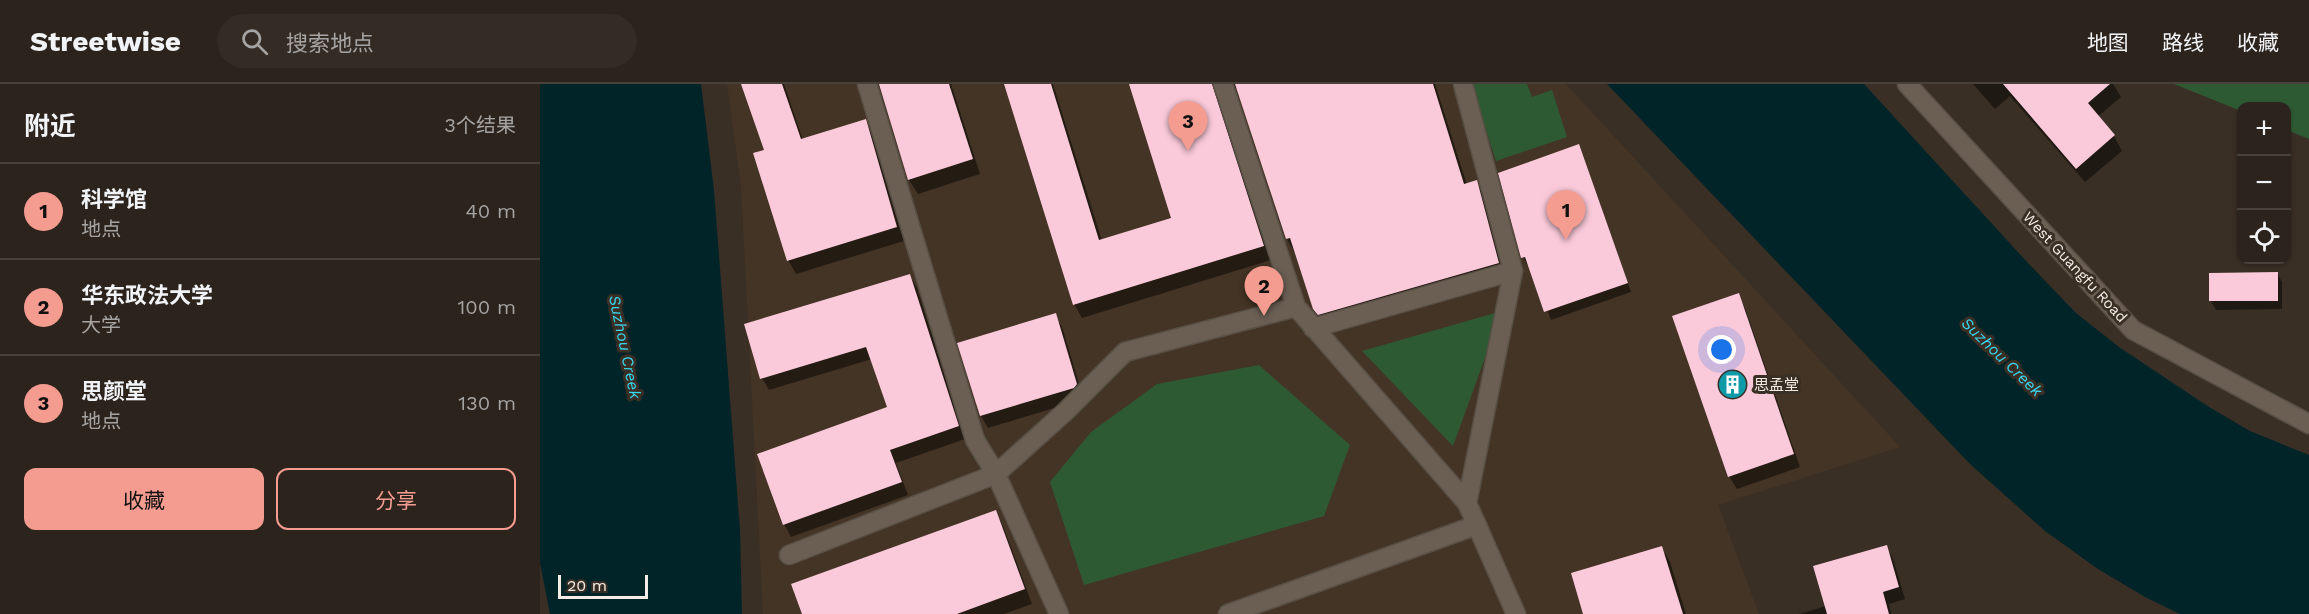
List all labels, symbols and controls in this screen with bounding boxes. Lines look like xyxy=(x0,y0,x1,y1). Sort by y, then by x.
search box xyxy=(217,14,637,68)
text: Streetwise xyxy=(30,25,181,58)
icon: search xyxy=(238,25,271,58)
text: 地图 xyxy=(2087,30,2129,55)
text: 路线 xyxy=(2162,30,2204,55)
text: 收藏 xyxy=(2237,30,2279,55)
text: 搜索地点 xyxy=(286,31,374,56)
pin: 3 xyxy=(1168,101,1208,151)
map controls xyxy=(2237,102,2291,264)
button: + xyxy=(2237,102,2291,156)
text: 附近 xyxy=(24,111,76,141)
text: 3个结果 xyxy=(444,113,516,137)
button: − xyxy=(2237,156,2291,210)
text: 科学馆 xyxy=(81,187,147,212)
pin: 1 xyxy=(1546,190,1586,240)
text: 1 xyxy=(39,199,48,223)
text: 40 m xyxy=(465,199,516,223)
street label: West Guangfu Road xyxy=(2019,208,2131,326)
button: locate xyxy=(2237,210,2291,264)
text: 地点 xyxy=(81,217,121,241)
pin: 2 xyxy=(1244,266,1284,316)
text: 华东政法大学 xyxy=(81,283,213,308)
water label: Suzhou Creek xyxy=(605,293,646,402)
text: 2 xyxy=(38,295,49,319)
text: 100 m xyxy=(457,295,516,319)
text: 大学 xyxy=(81,313,121,337)
water label: Suzhou Creek xyxy=(1957,314,2047,401)
your location xyxy=(1707,335,1736,364)
building icon: 思孟堂 xyxy=(1717,369,1749,401)
place label: 思孟堂 xyxy=(1754,376,1799,394)
text: 思颜堂 xyxy=(81,379,147,404)
text: 3 xyxy=(38,391,49,415)
text: 130 m xyxy=(458,391,516,415)
text: 地点 xyxy=(81,409,121,433)
button: 收藏 xyxy=(24,468,264,530)
button: 分享 xyxy=(276,468,516,530)
scale bar xyxy=(558,572,648,600)
text: 20 m xyxy=(567,576,607,595)

